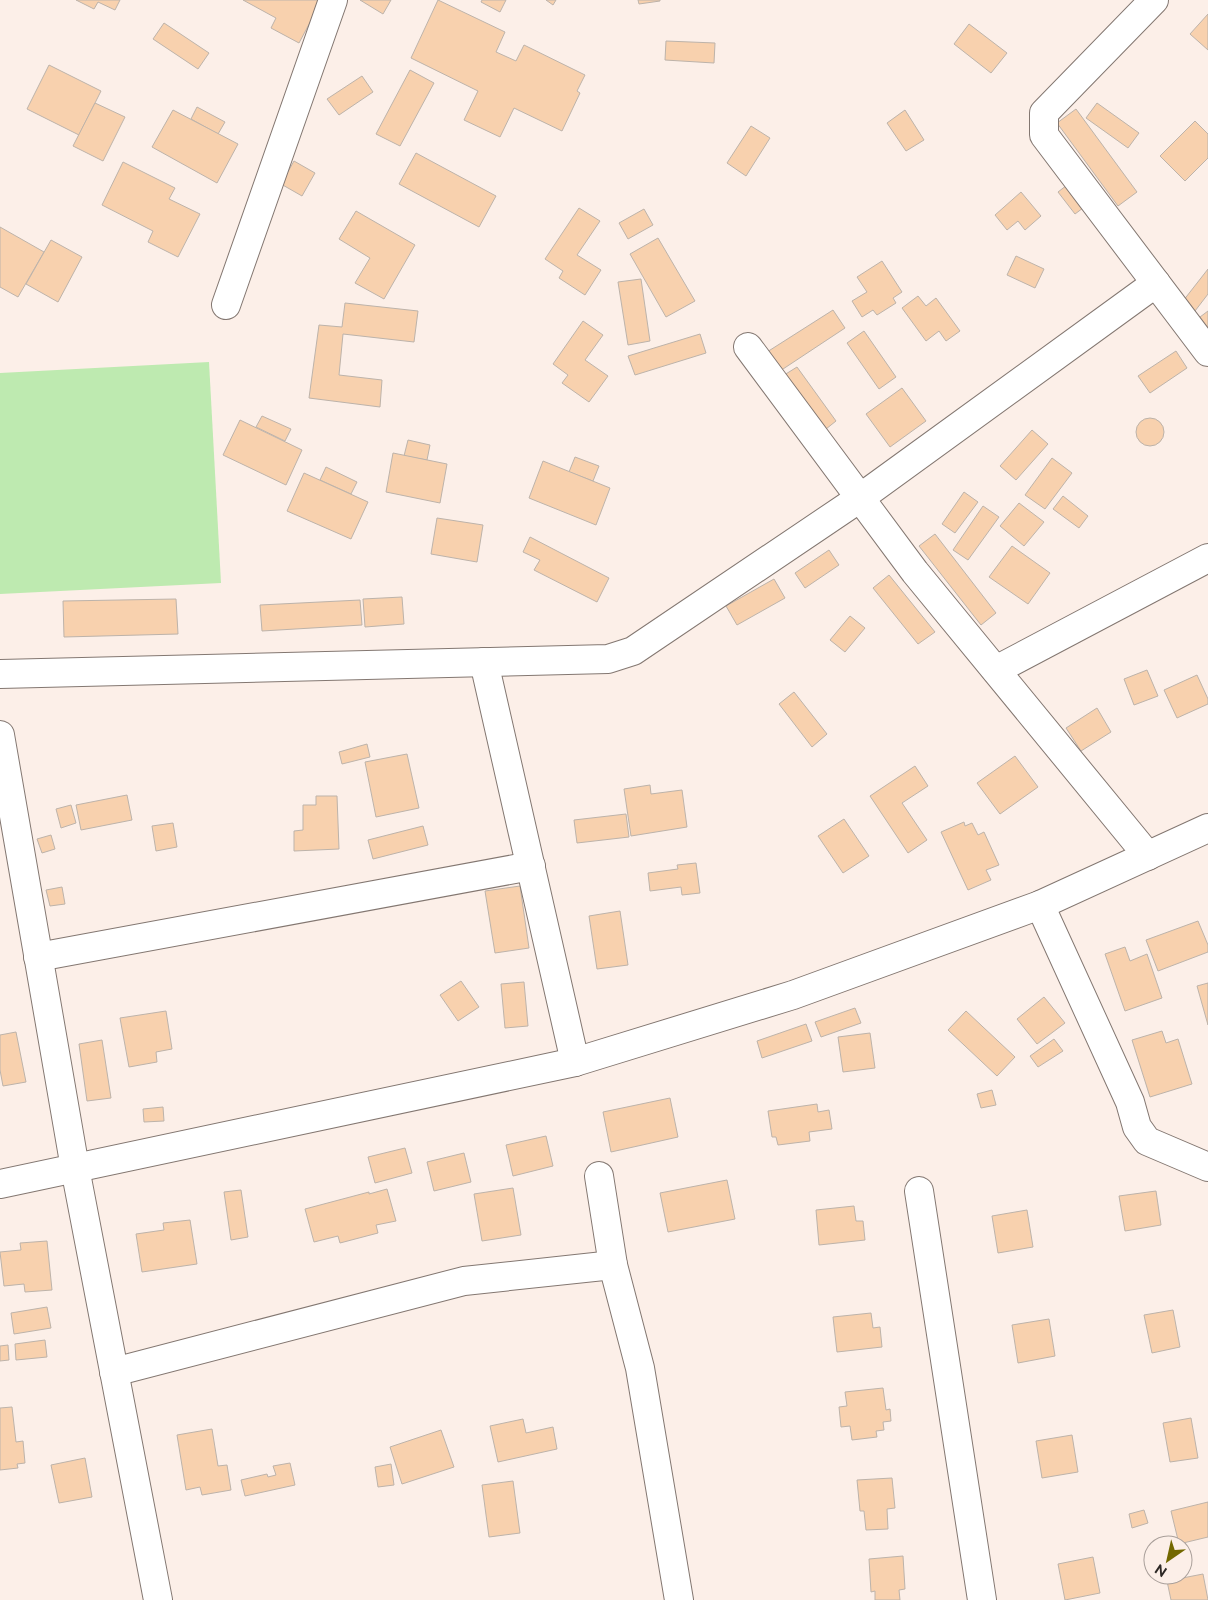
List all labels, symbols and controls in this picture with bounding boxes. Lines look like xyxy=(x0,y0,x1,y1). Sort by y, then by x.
north arrow xyxy=(1143,1535,1193,1585)
text: N xyxy=(1152,1561,1170,1580)

